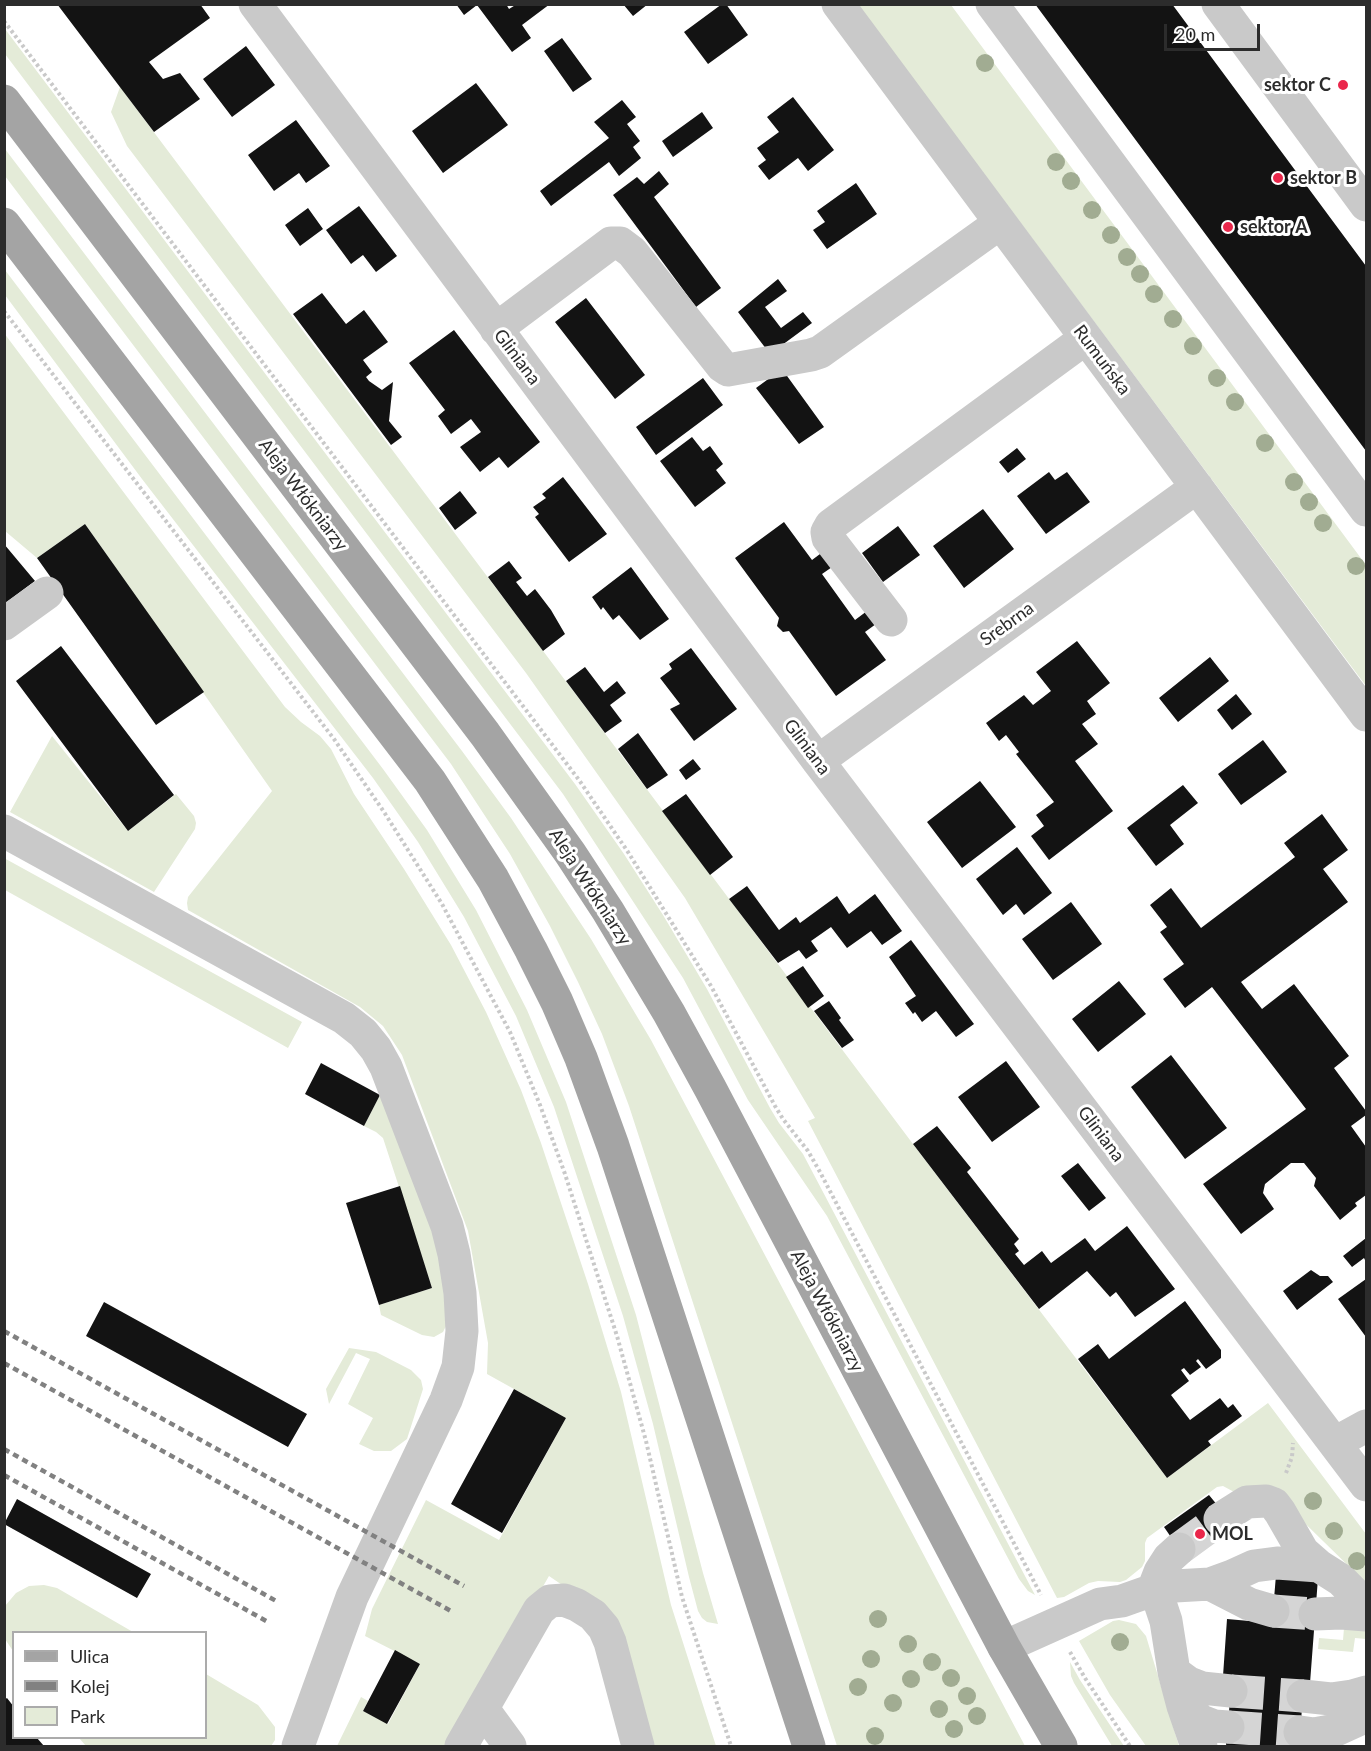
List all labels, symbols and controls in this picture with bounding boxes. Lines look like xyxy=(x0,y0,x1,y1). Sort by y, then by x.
scale bar xyxy=(1167,12,1263,50)
text: 20 m xyxy=(1175,23,1215,45)
place label: sektor C xyxy=(1264,74,1331,96)
marker: sektor C xyxy=(1336,78,1350,92)
place label: sektor B xyxy=(1290,167,1357,189)
marker: sektor B xyxy=(1271,171,1285,185)
place label: sektor A xyxy=(1240,216,1308,238)
marker: sektor A xyxy=(1221,220,1235,234)
street label: Rumuńska xyxy=(1069,321,1135,399)
street label: Gliniana xyxy=(489,325,545,389)
street label: Aleja Włókniarzy xyxy=(254,435,352,555)
street label: Srebrna xyxy=(976,597,1038,651)
street label: Gliniana xyxy=(779,715,835,779)
street label: Aleja Włókniarzy xyxy=(544,825,636,949)
street label: Gliniana xyxy=(1073,1102,1129,1166)
street label: Aleja Włókniarzy xyxy=(786,1247,868,1375)
place label: MOL xyxy=(1212,1523,1253,1545)
marker: MOL xyxy=(1193,1527,1207,1541)
legend xyxy=(12,1631,207,1739)
text: Ulica xyxy=(70,1645,109,1667)
text: Kolej xyxy=(70,1675,110,1697)
text: Park xyxy=(70,1705,105,1727)

